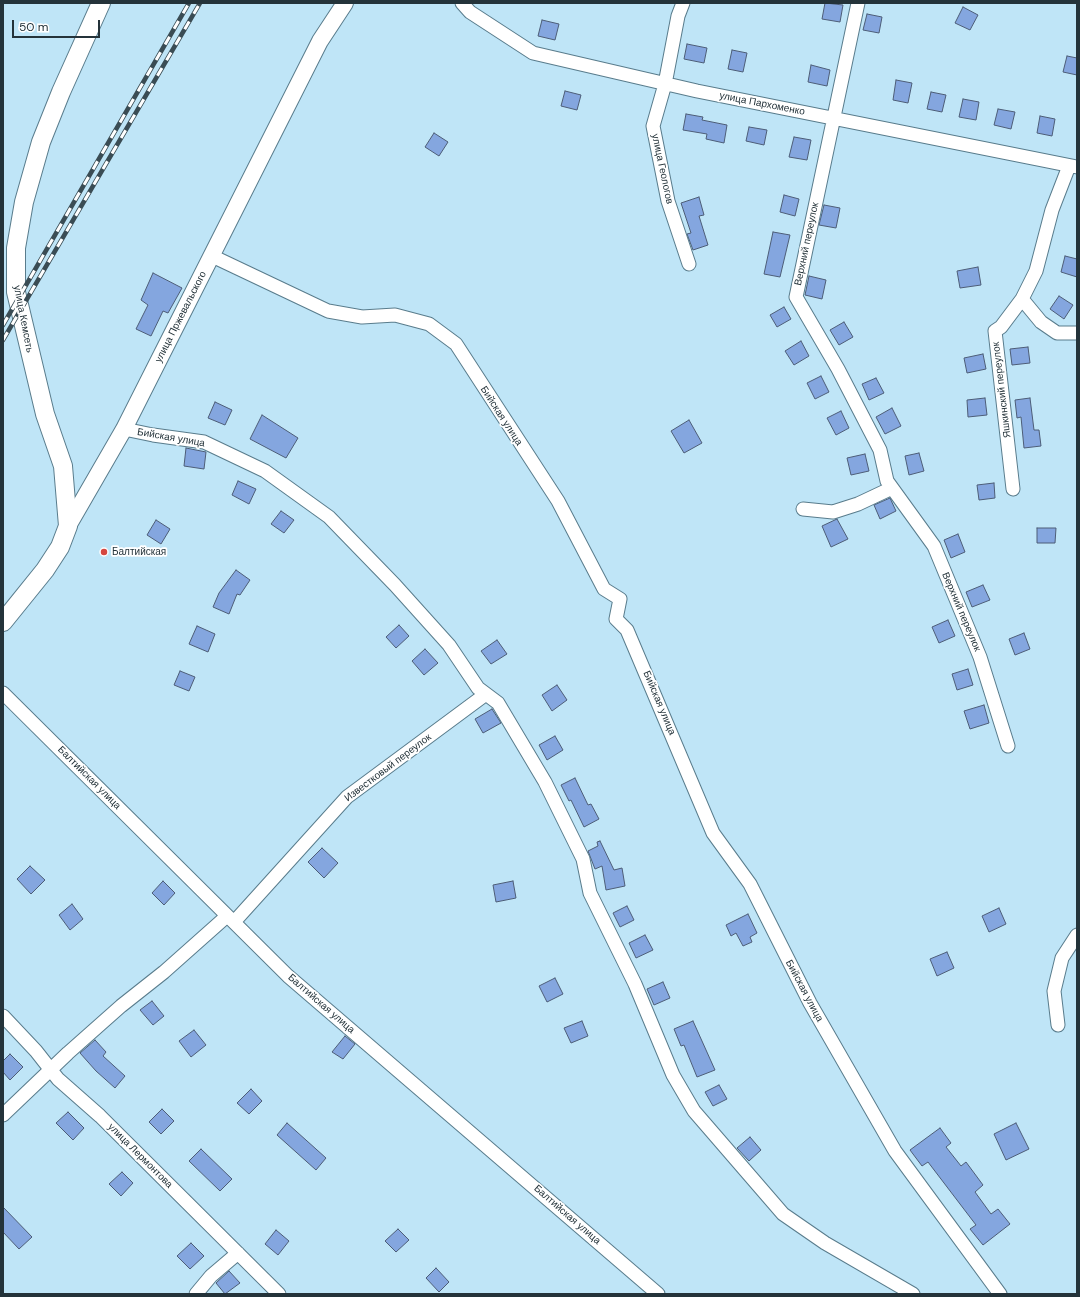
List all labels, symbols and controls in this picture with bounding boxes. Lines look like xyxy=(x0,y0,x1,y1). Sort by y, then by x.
scale bar xyxy=(14,12,102,38)
text: 50 m xyxy=(19,19,48,35)
street label: улица Пархоменко xyxy=(718,90,806,118)
street label: улица Геологов xyxy=(649,133,675,205)
street label: Верхний переулок xyxy=(792,201,822,287)
street label: улица Пржевальского xyxy=(153,269,209,365)
street label: улица Кемсеть xyxy=(11,284,35,354)
street label: Яшкинский переулок xyxy=(990,341,1014,439)
street label: Бийская улица xyxy=(477,384,525,448)
street label: Бийская улица xyxy=(136,426,206,450)
place label: Балтийская xyxy=(112,546,166,558)
marker: Балтийская xyxy=(99,547,109,557)
street label: Верхний переулок xyxy=(939,571,983,653)
street label: Бийская улица xyxy=(640,669,678,737)
street label: Известковый переулок xyxy=(342,731,434,805)
street label: Балтийская улица xyxy=(55,744,123,812)
street label: Бийская улица xyxy=(783,958,825,1024)
street label: Балтийская улица xyxy=(285,972,357,1036)
street label: улица Лермонтова xyxy=(105,1121,175,1191)
street label: Балтийская улица xyxy=(531,1183,603,1247)

